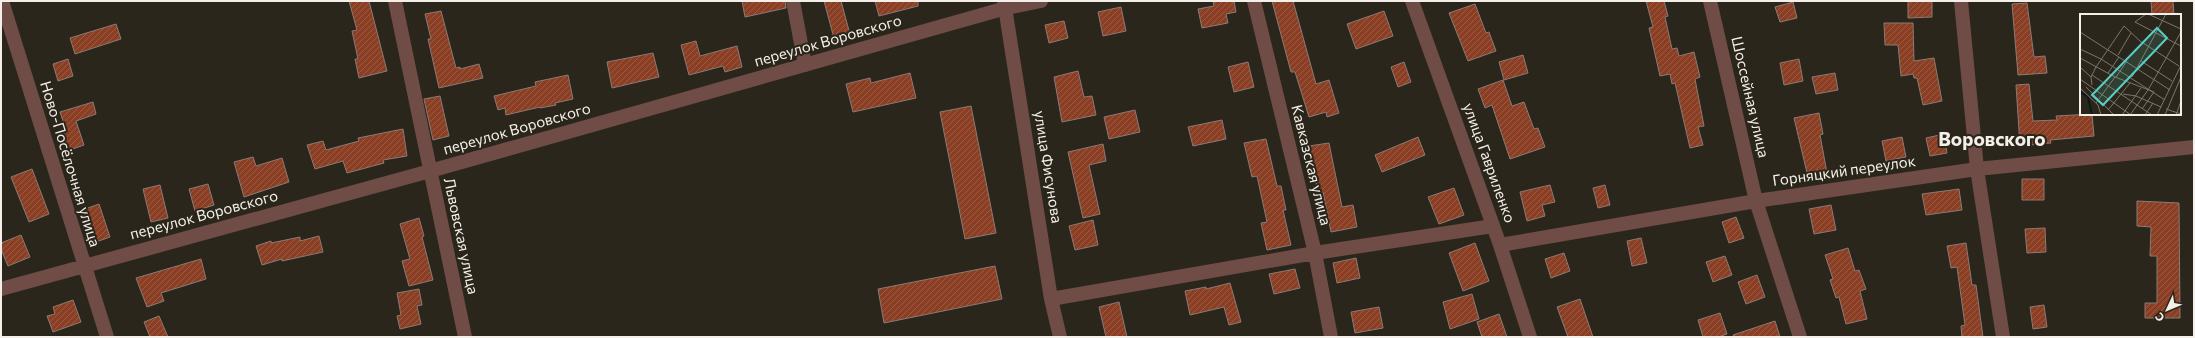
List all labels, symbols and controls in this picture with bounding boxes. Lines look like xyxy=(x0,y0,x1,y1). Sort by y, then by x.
street label: переулок Воровского xyxy=(752,10,904,70)
inset map xyxy=(2080,14,2181,115)
street label: Шоссейная улица xyxy=(1728,34,1774,159)
street label: Ново-Посёлочная улица xyxy=(37,79,105,249)
street label: переулок Воровского xyxy=(441,98,593,158)
street label: улица Гавриленко xyxy=(1460,100,1520,225)
street label: Кавказская улица xyxy=(1288,102,1336,227)
street label: улица Фисунова xyxy=(1031,109,1067,224)
district label: Воровского xyxy=(1938,127,2046,150)
street label: Горняцкий переулок xyxy=(1771,151,1916,189)
street label: Львовская улица xyxy=(441,176,483,296)
street label: переулок Воровского xyxy=(128,186,280,242)
north arrow xyxy=(2147,290,2187,330)
text: С xyxy=(2152,310,2167,325)

